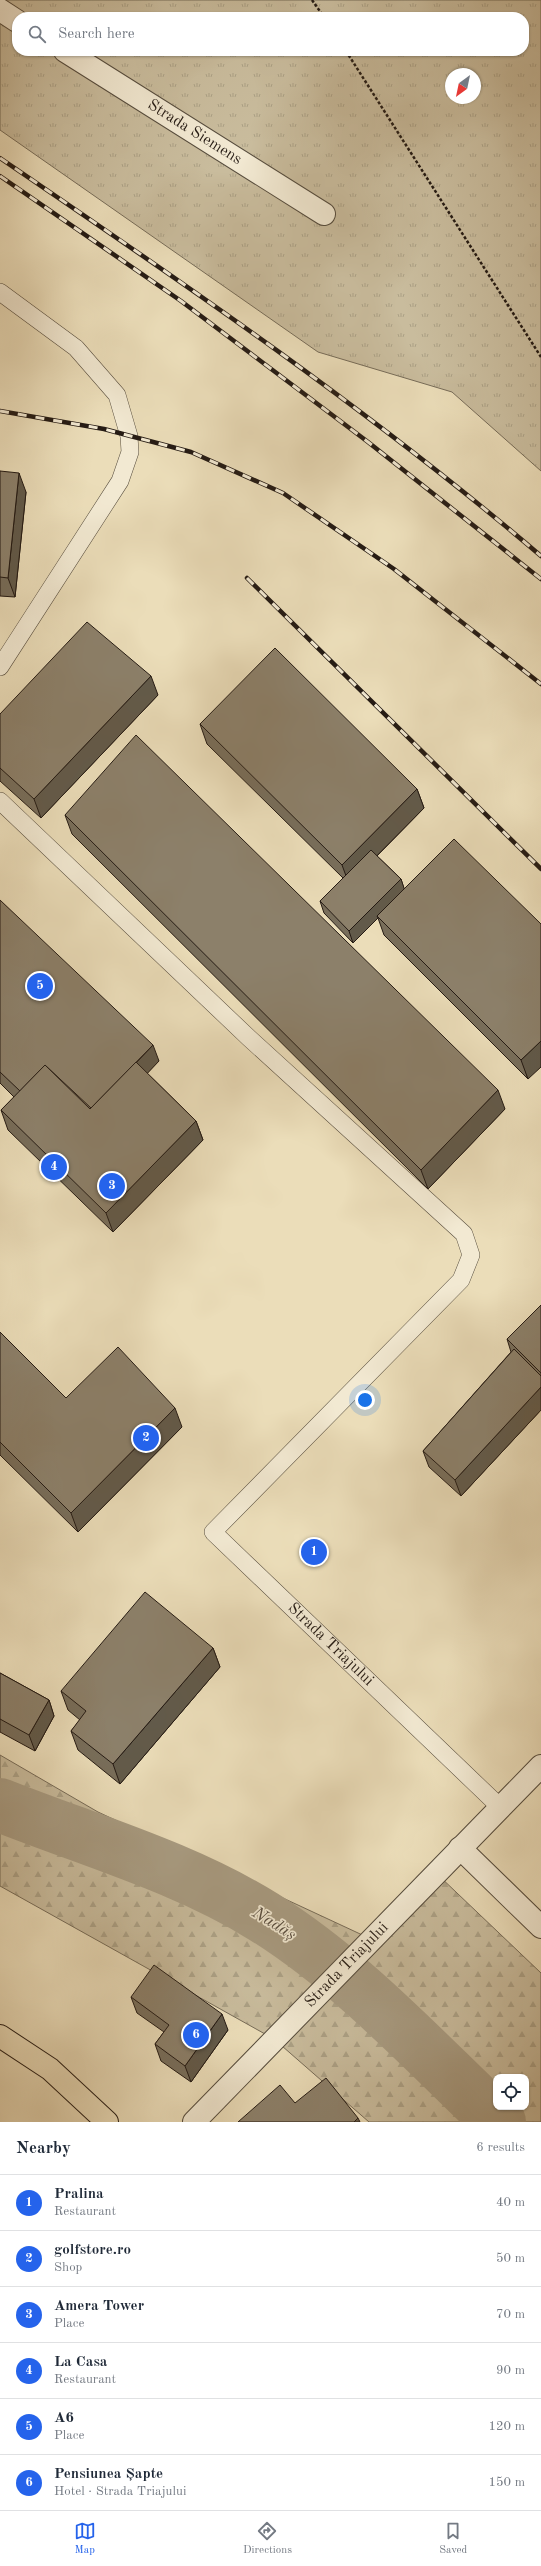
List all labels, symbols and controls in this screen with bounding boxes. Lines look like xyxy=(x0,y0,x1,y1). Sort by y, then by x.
search box xyxy=(12,12,529,56)
icon: search xyxy=(26,23,48,45)
text: Search here xyxy=(58,27,135,42)
north arrow xyxy=(445,68,481,104)
street label: Strada Siemens xyxy=(145,97,245,168)
pin: 5 xyxy=(27,971,53,1001)
pin: 4 xyxy=(41,1152,67,1182)
pin: 3 xyxy=(99,1171,125,1201)
your location xyxy=(355,1390,375,1410)
pin: 2 xyxy=(133,1423,159,1453)
pin: 1 xyxy=(301,1537,327,1567)
street label: Strada Triajului xyxy=(285,1600,376,1689)
water label: Nadăș xyxy=(248,1904,299,1945)
street label: Strada Triajului xyxy=(302,1920,392,2011)
pin: 6 xyxy=(183,2020,209,2050)
map controls xyxy=(493,2074,529,2110)
button: locate xyxy=(493,2074,529,2110)
text: Nearby xyxy=(16,2140,71,2157)
text: 6 results xyxy=(476,2141,525,2154)
text: Pralina xyxy=(54,2187,104,2202)
text: 1 xyxy=(25,2196,33,2209)
text: 40 m xyxy=(496,2196,525,2209)
text: Restaurant xyxy=(54,2205,116,2218)
text: golfstore.ro xyxy=(54,2243,131,2258)
text: 2 xyxy=(25,2252,33,2265)
text: 50 m xyxy=(496,2252,525,2265)
text: Shop xyxy=(54,2261,82,2274)
text: Amera Tower xyxy=(54,2299,144,2314)
text: 3 xyxy=(25,2308,33,2321)
text: 70 m xyxy=(496,2308,525,2321)
text: Place xyxy=(54,2317,84,2330)
text: La Casa xyxy=(54,2355,107,2370)
text: 4 xyxy=(25,2364,33,2377)
text: 90 m xyxy=(496,2364,525,2377)
text: Restaurant xyxy=(54,2373,116,2386)
text: A6 xyxy=(54,2411,74,2426)
text: 5 xyxy=(25,2420,33,2433)
text: 120 m xyxy=(488,2420,525,2433)
text: Place xyxy=(54,2429,84,2442)
text: Pensiunea Șapte xyxy=(54,2467,163,2482)
text: 6 xyxy=(25,2476,33,2489)
text: 150 m xyxy=(488,2476,525,2489)
text: Hotel · Strada Triajului xyxy=(54,2485,186,2498)
tab: Map xyxy=(74,2520,96,2558)
tab: Directions xyxy=(243,2520,292,2558)
tab: Saved xyxy=(439,2520,467,2558)

